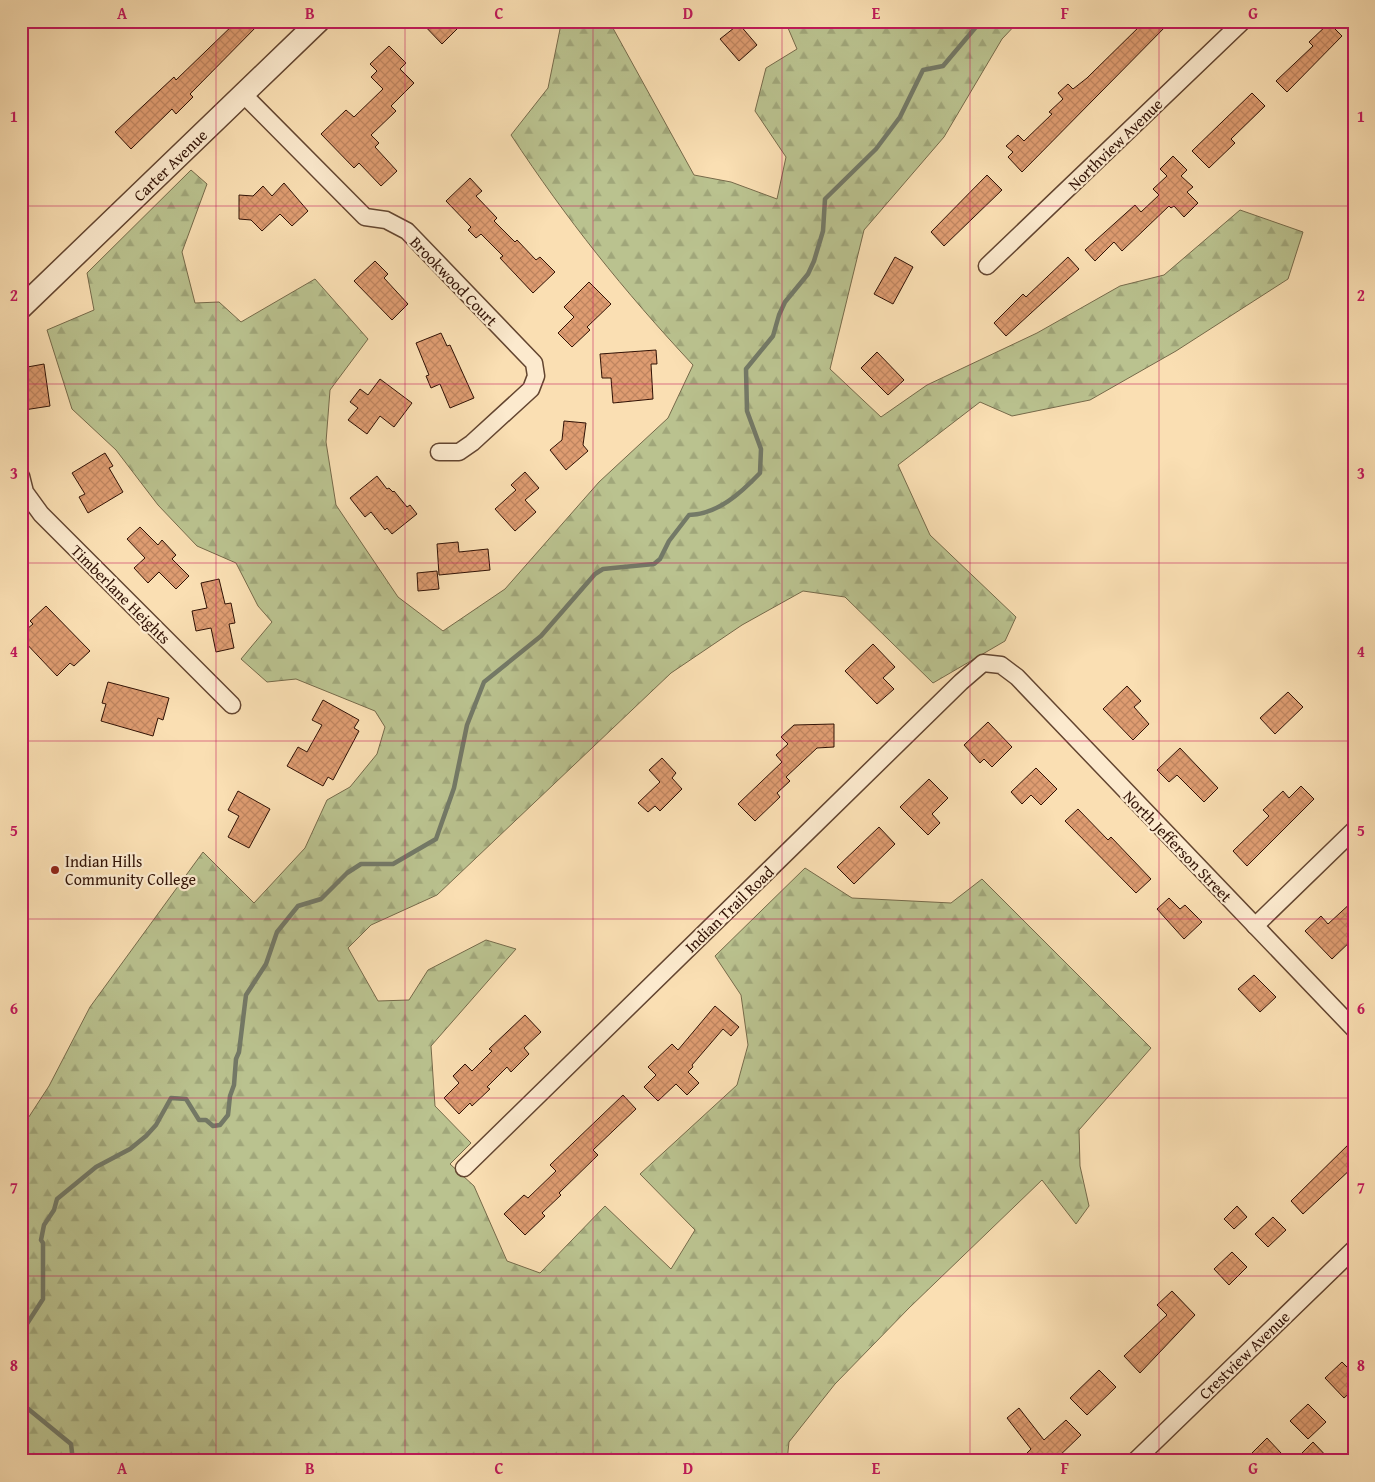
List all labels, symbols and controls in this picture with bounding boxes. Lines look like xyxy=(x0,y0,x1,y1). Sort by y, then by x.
text: A xyxy=(117,1,128,25)
text: B xyxy=(305,1,315,25)
text: C xyxy=(494,1,504,25)
text: D xyxy=(683,1,693,25)
text: E xyxy=(872,1,881,25)
text: F xyxy=(1061,1,1069,25)
text: G xyxy=(1248,1,1258,25)
street label: Northview Avenue xyxy=(1062,92,1168,196)
text: 1 xyxy=(10,104,18,128)
text: 1 xyxy=(1357,104,1365,128)
street label: Carter Avenue xyxy=(127,123,213,207)
street label: Brookwood Court xyxy=(405,231,504,332)
text: 2 xyxy=(10,283,18,307)
text: 2 xyxy=(1357,283,1365,307)
text: 3 xyxy=(10,461,18,485)
text: 3 xyxy=(1357,461,1365,485)
street label: Timberlane Heights xyxy=(66,539,176,649)
text: 4 xyxy=(10,639,18,663)
text: 4 xyxy=(1357,639,1365,663)
street label: North Jefferson Street xyxy=(1118,785,1238,908)
text: 5 xyxy=(10,818,18,842)
text: 5 xyxy=(1357,818,1365,842)
place label: Indian Hills Community College xyxy=(65,849,196,891)
street label: Indian Trail Road xyxy=(679,860,779,958)
marker: Indian Hills Community College xyxy=(49,864,61,876)
text: 6 xyxy=(10,996,18,1020)
text: 6 xyxy=(1357,996,1365,1020)
text: 7 xyxy=(10,1175,18,1199)
text: 7 xyxy=(1357,1175,1365,1199)
street label: Crestview Avenue xyxy=(1193,1305,1295,1405)
text: 8 xyxy=(10,1353,18,1377)
text: 8 xyxy=(1357,1353,1365,1377)
text: A xyxy=(117,1456,128,1480)
text: B xyxy=(305,1456,315,1480)
text: C xyxy=(494,1456,504,1480)
text: D xyxy=(683,1456,693,1480)
text: E xyxy=(872,1456,881,1480)
text: F xyxy=(1061,1456,1069,1480)
text: G xyxy=(1248,1456,1258,1480)

